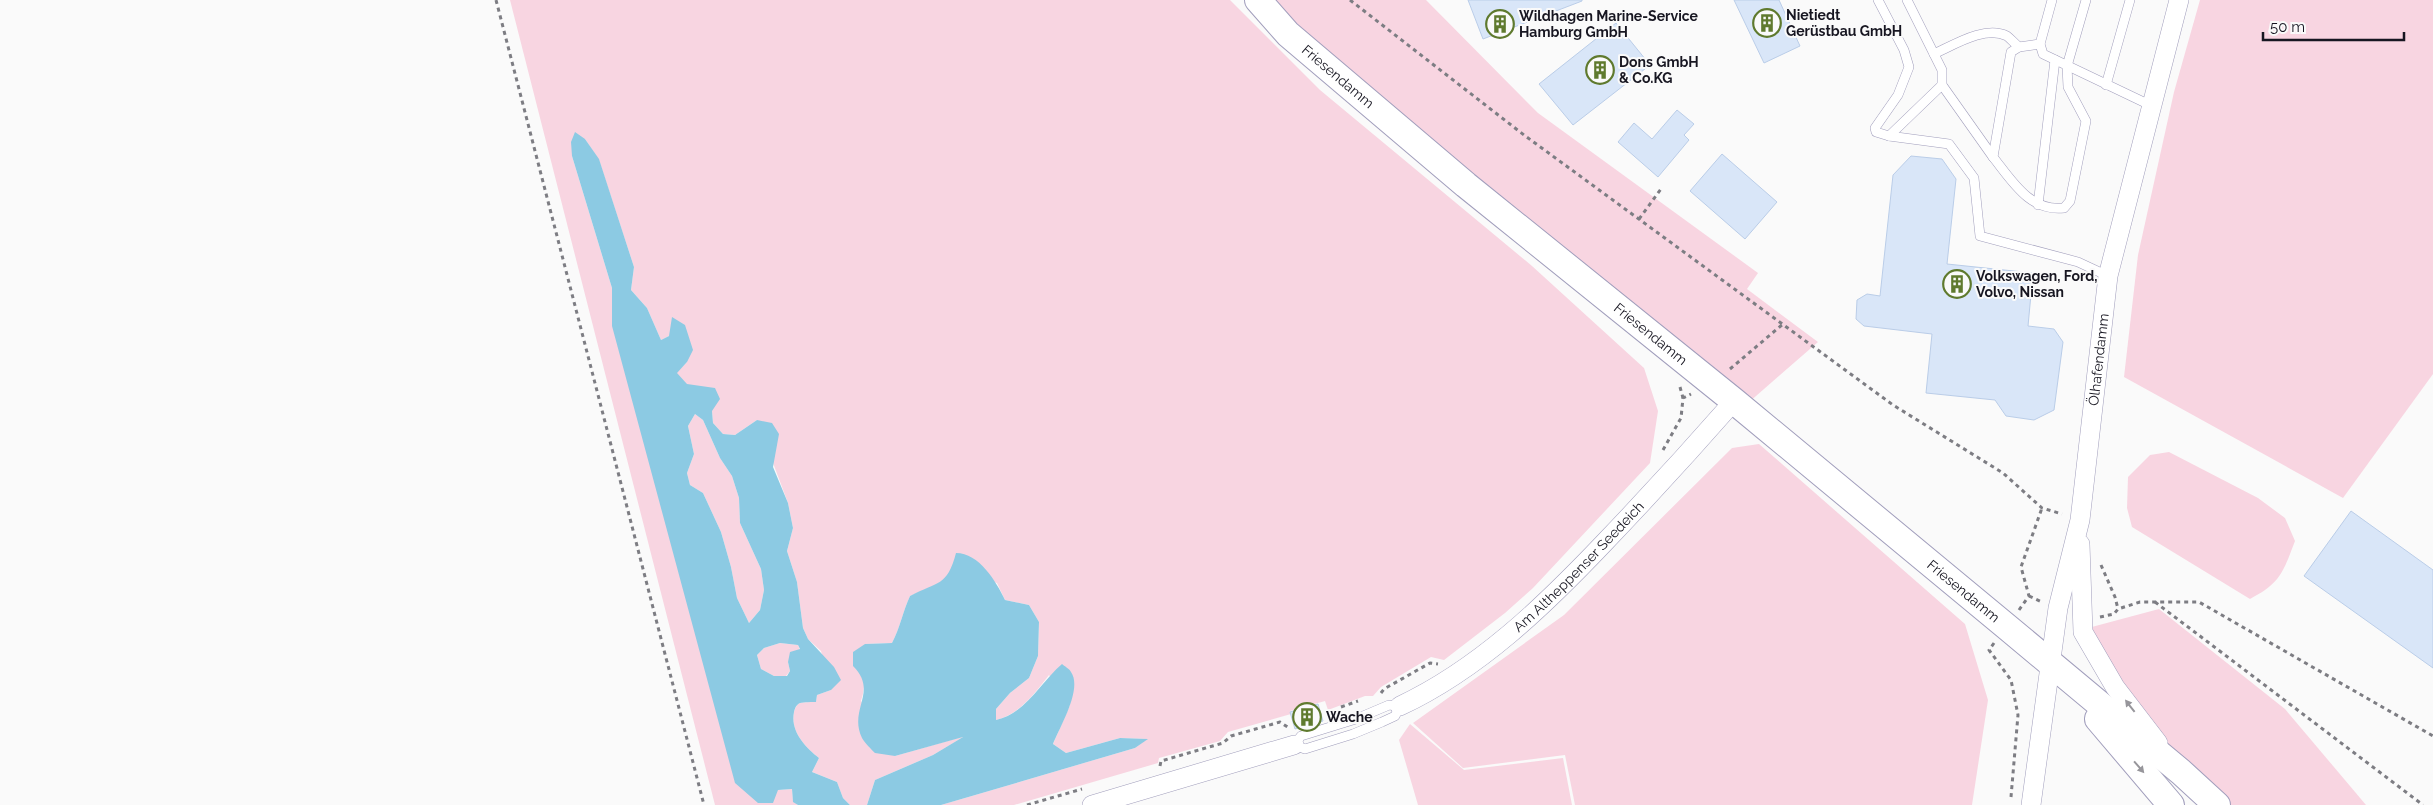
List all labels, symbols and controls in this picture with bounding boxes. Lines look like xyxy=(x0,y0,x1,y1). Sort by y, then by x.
place label: Nietiedt Gerüstbau GmbH xyxy=(1786,7,1902,39)
place label: Wildhagen Marine-Service Hamburg GmbH xyxy=(1519,8,1699,40)
building icon: Nietiedt Gerüstbau GmbH xyxy=(1752,8,1782,38)
building icon: Wildhagen Marine-Service Hamburg GmbH xyxy=(1485,9,1515,39)
scale bar xyxy=(2263,10,2404,42)
text: 50 m xyxy=(2270,18,2305,36)
street label: Friesendamm xyxy=(1299,42,1377,111)
place label: Dons GmbH & Co.KG xyxy=(1619,54,1699,86)
building icon: Dons GmbH & Co.KG xyxy=(1585,55,1615,85)
place label: Volkswagen, Ford, Volvo, Nissan xyxy=(1976,268,2098,300)
building icon: Volkswagen, Ford, Volvo, Nissan xyxy=(1942,269,1972,299)
street label: Friesendamm xyxy=(1611,300,1690,368)
street label: Ölhafendamm xyxy=(2083,313,2112,407)
street label: Am Altheppenser Seedeich xyxy=(1510,498,1647,635)
street label: Friesendamm xyxy=(1924,556,2003,626)
one-way arrow xyxy=(2124,700,2135,713)
building icon: Wache xyxy=(1292,702,1322,732)
place label: Wache xyxy=(1326,709,1373,725)
one-way arrow xyxy=(2133,760,2144,773)

